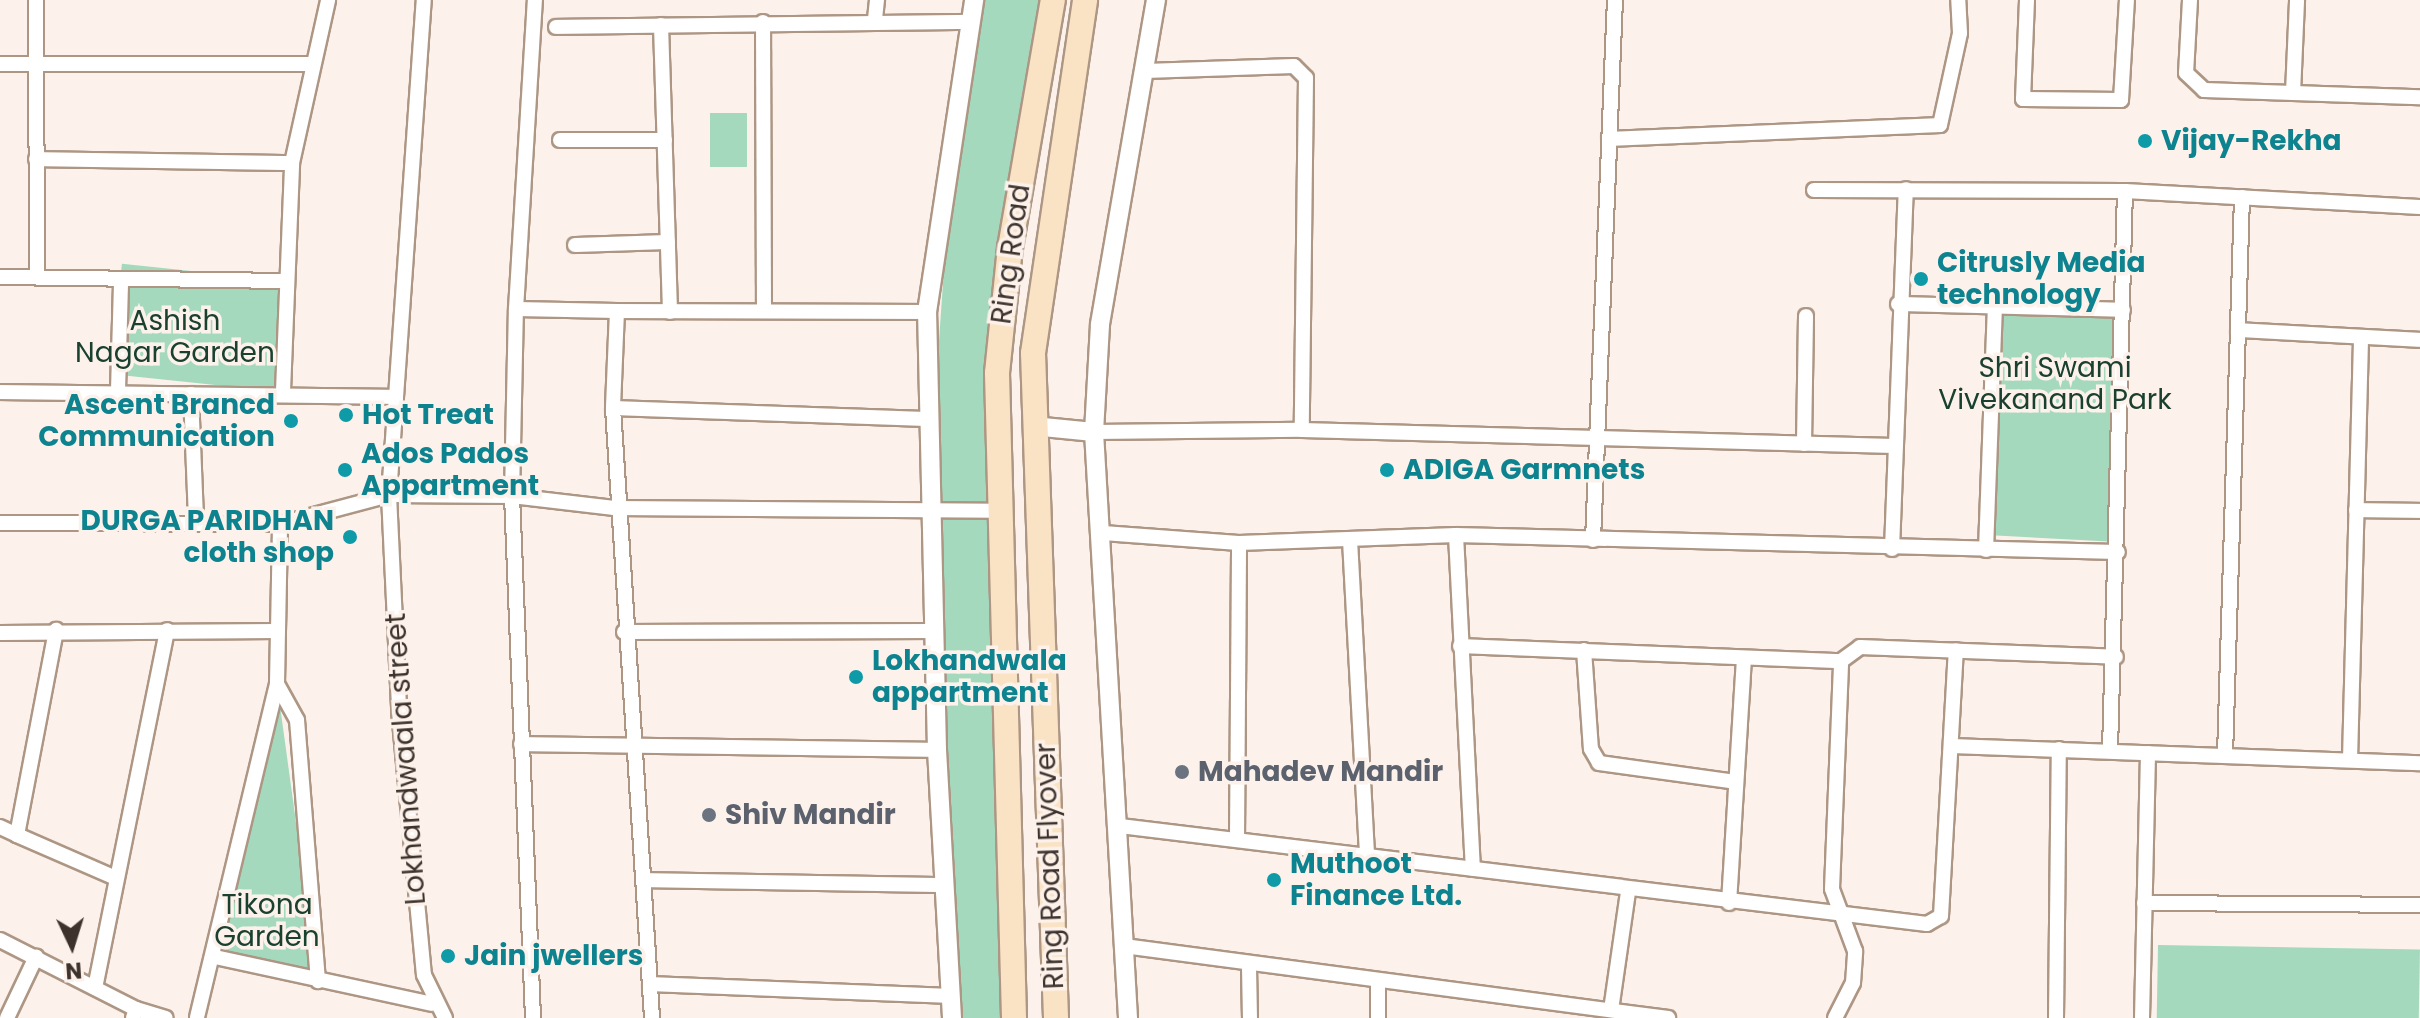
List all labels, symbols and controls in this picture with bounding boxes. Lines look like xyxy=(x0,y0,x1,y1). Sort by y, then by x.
place label: Vijay-Rekha xyxy=(2161,124,2342,158)
marker: Vijay-Rekha xyxy=(2136,132,2154,150)
street label: Ring Road xyxy=(985,182,1037,326)
place label: Citrusly Media technology xyxy=(1937,246,2146,312)
marker: Citrusly Media technology xyxy=(1912,270,1930,288)
park label: Ashish Nagar Garden xyxy=(75,304,275,370)
park label: Shri Swami Vivekanand Park xyxy=(1938,351,2172,417)
place label: Ascent Brancd Communication xyxy=(38,388,275,454)
place label: Hot Treat xyxy=(362,398,494,432)
marker: Hot Treat xyxy=(337,406,355,424)
marker: Ascent Brancd Communication xyxy=(282,412,300,430)
place label: Ados Pados Appartment xyxy=(361,437,539,503)
place label: ADIGA Garmnets xyxy=(1403,453,1645,487)
marker: Ados Pados Appartment xyxy=(336,461,354,479)
marker: ADIGA Garmnets xyxy=(1378,461,1396,479)
place label: DURGA PARIDHAN cloth shop xyxy=(81,504,334,570)
marker: DURGA PARIDHAN cloth shop xyxy=(341,528,359,546)
street label: Lokhandwaala street xyxy=(379,612,433,906)
place label: Lokhandwala appartment xyxy=(872,644,1067,710)
marker: Lokhandwala appartment xyxy=(847,668,865,686)
street label: Ring Road Flyover xyxy=(1029,742,1071,990)
place label: Mahadev Mandir xyxy=(1198,755,1443,789)
marker: Mahadev Mandir xyxy=(1173,763,1191,781)
place label: Shiv Mandir xyxy=(725,798,896,832)
marker: Shiv Mandir xyxy=(700,806,718,824)
place label: Muthoot Finance Ltd. xyxy=(1290,847,1462,913)
marker: Muthoot Finance Ltd. xyxy=(1265,871,1283,889)
park label: Tikona Garden xyxy=(214,888,320,954)
north arrow xyxy=(32,906,112,986)
place label: Jain jwellers xyxy=(464,939,643,973)
marker: Jain jwellers xyxy=(439,947,457,965)
text: N xyxy=(64,954,83,986)

